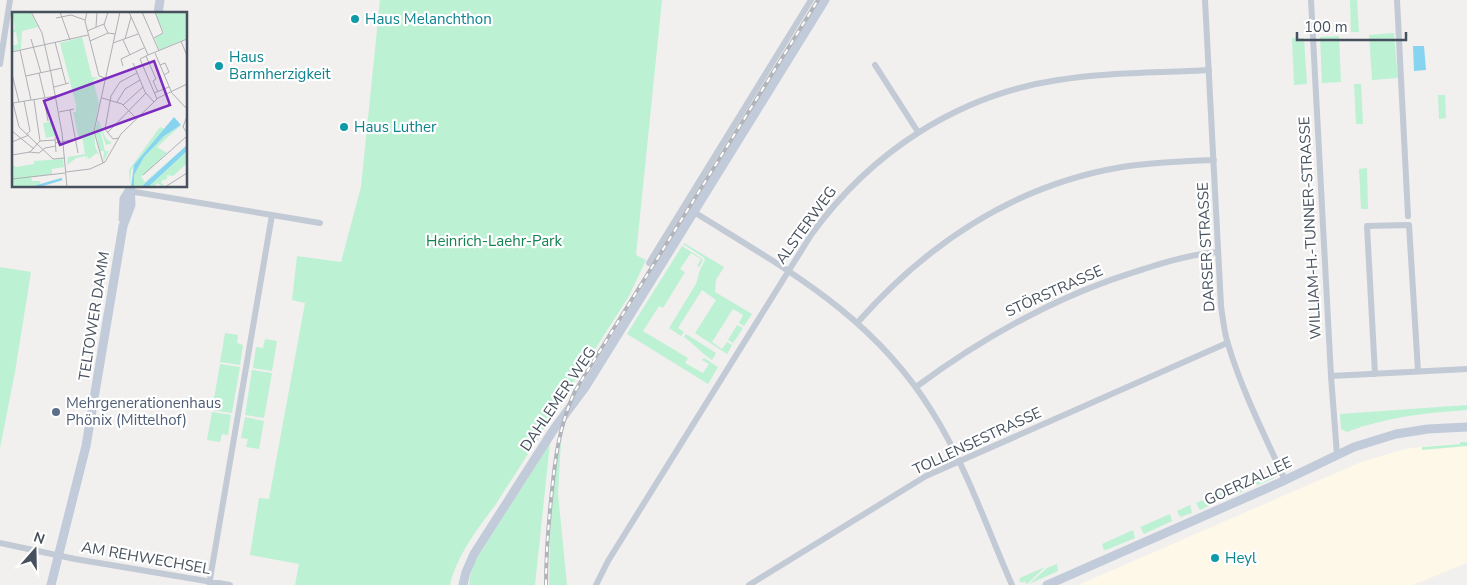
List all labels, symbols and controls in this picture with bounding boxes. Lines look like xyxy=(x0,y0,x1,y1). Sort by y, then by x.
place label: Haus Melanchthon xyxy=(365,9,492,29)
scale bar xyxy=(1297,10,1406,42)
inset map xyxy=(12,12,188,188)
marker: Haus Melanchthon xyxy=(349,13,361,25)
text: 100 m xyxy=(1304,17,1348,37)
place label: Haus Barmherzigkeit xyxy=(229,47,331,84)
marker: Haus Barmherzigkeit xyxy=(213,60,225,72)
street label: WILLIAM-H.-TUNNER-STRASSE xyxy=(1294,116,1326,340)
place label: Haus Luther xyxy=(354,117,437,137)
marker: Haus Luther xyxy=(338,121,350,133)
street label: ALSTERWEG xyxy=(771,182,841,268)
street label: DARSER STRASSE xyxy=(1193,182,1219,312)
park label: Heinrich-Laehr-Park xyxy=(426,231,563,251)
street label: TELTOWER DAMM xyxy=(74,250,114,382)
street label: STÖRSTRASSE xyxy=(1002,261,1106,321)
street label: DAHLEMER WEG xyxy=(516,343,600,455)
place label: Mehrgenerationenhaus Phönix (Mittelhof) xyxy=(66,393,221,430)
street label: TOLLENSESTRASSE xyxy=(909,402,1045,480)
marker: Mehrgenerationenhaus Phönix (Mittelhof) xyxy=(50,406,62,418)
street label: GOERZALLEE xyxy=(1201,452,1295,510)
north arrow xyxy=(10,525,60,575)
text: N xyxy=(31,528,47,549)
street label: AM REHWECHSEL xyxy=(80,537,212,579)
place label: Heyl xyxy=(1225,548,1257,568)
marker: Heyl xyxy=(1209,552,1221,564)

